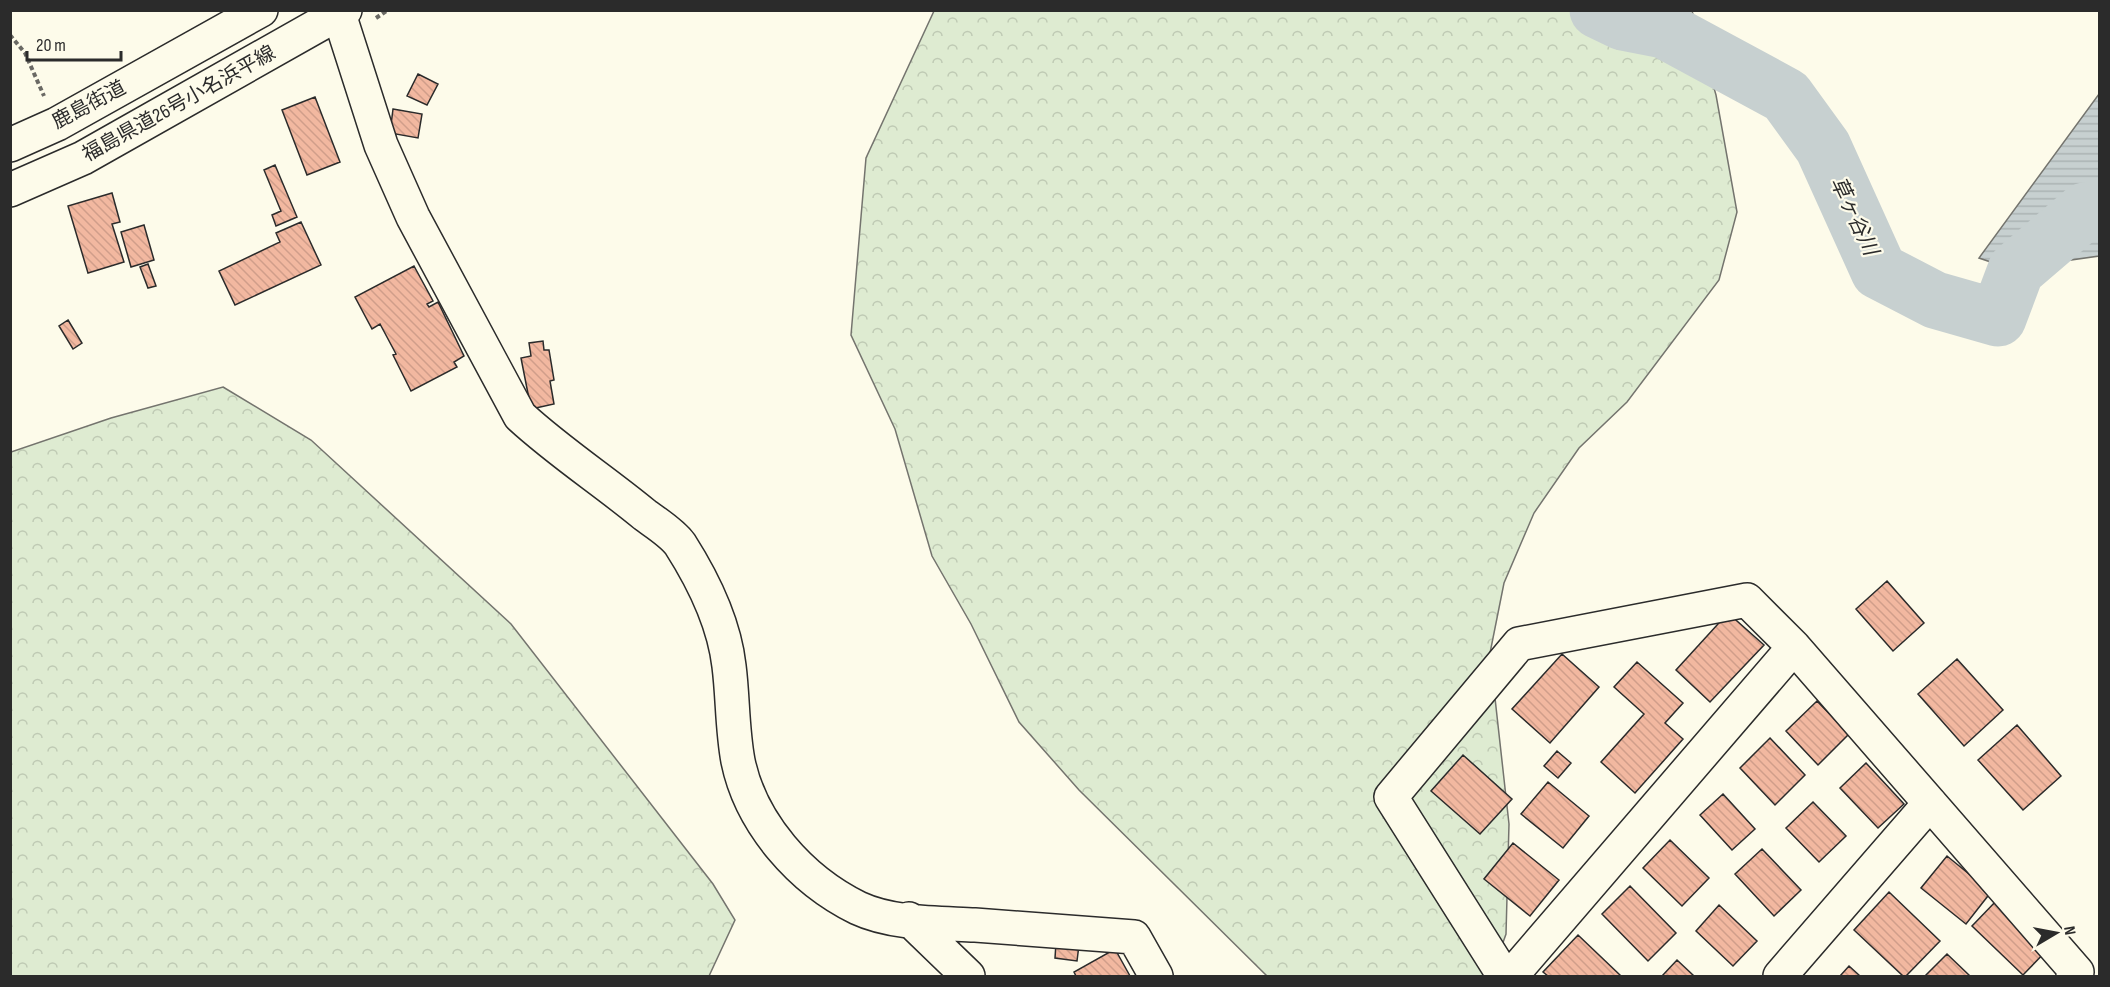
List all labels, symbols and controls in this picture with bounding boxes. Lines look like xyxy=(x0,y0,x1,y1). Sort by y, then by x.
scale bar xyxy=(27,24,122,62)
text: 20 m xyxy=(36,35,66,56)
street label: 福島県道26号小名浜平線 xyxy=(78,41,280,167)
street label: 鹿島街道 xyxy=(48,76,130,134)
water label: 草ヶ谷川 xyxy=(1825,173,1884,261)
north arrow xyxy=(2026,903,2086,963)
text: N xyxy=(2059,925,2079,937)

